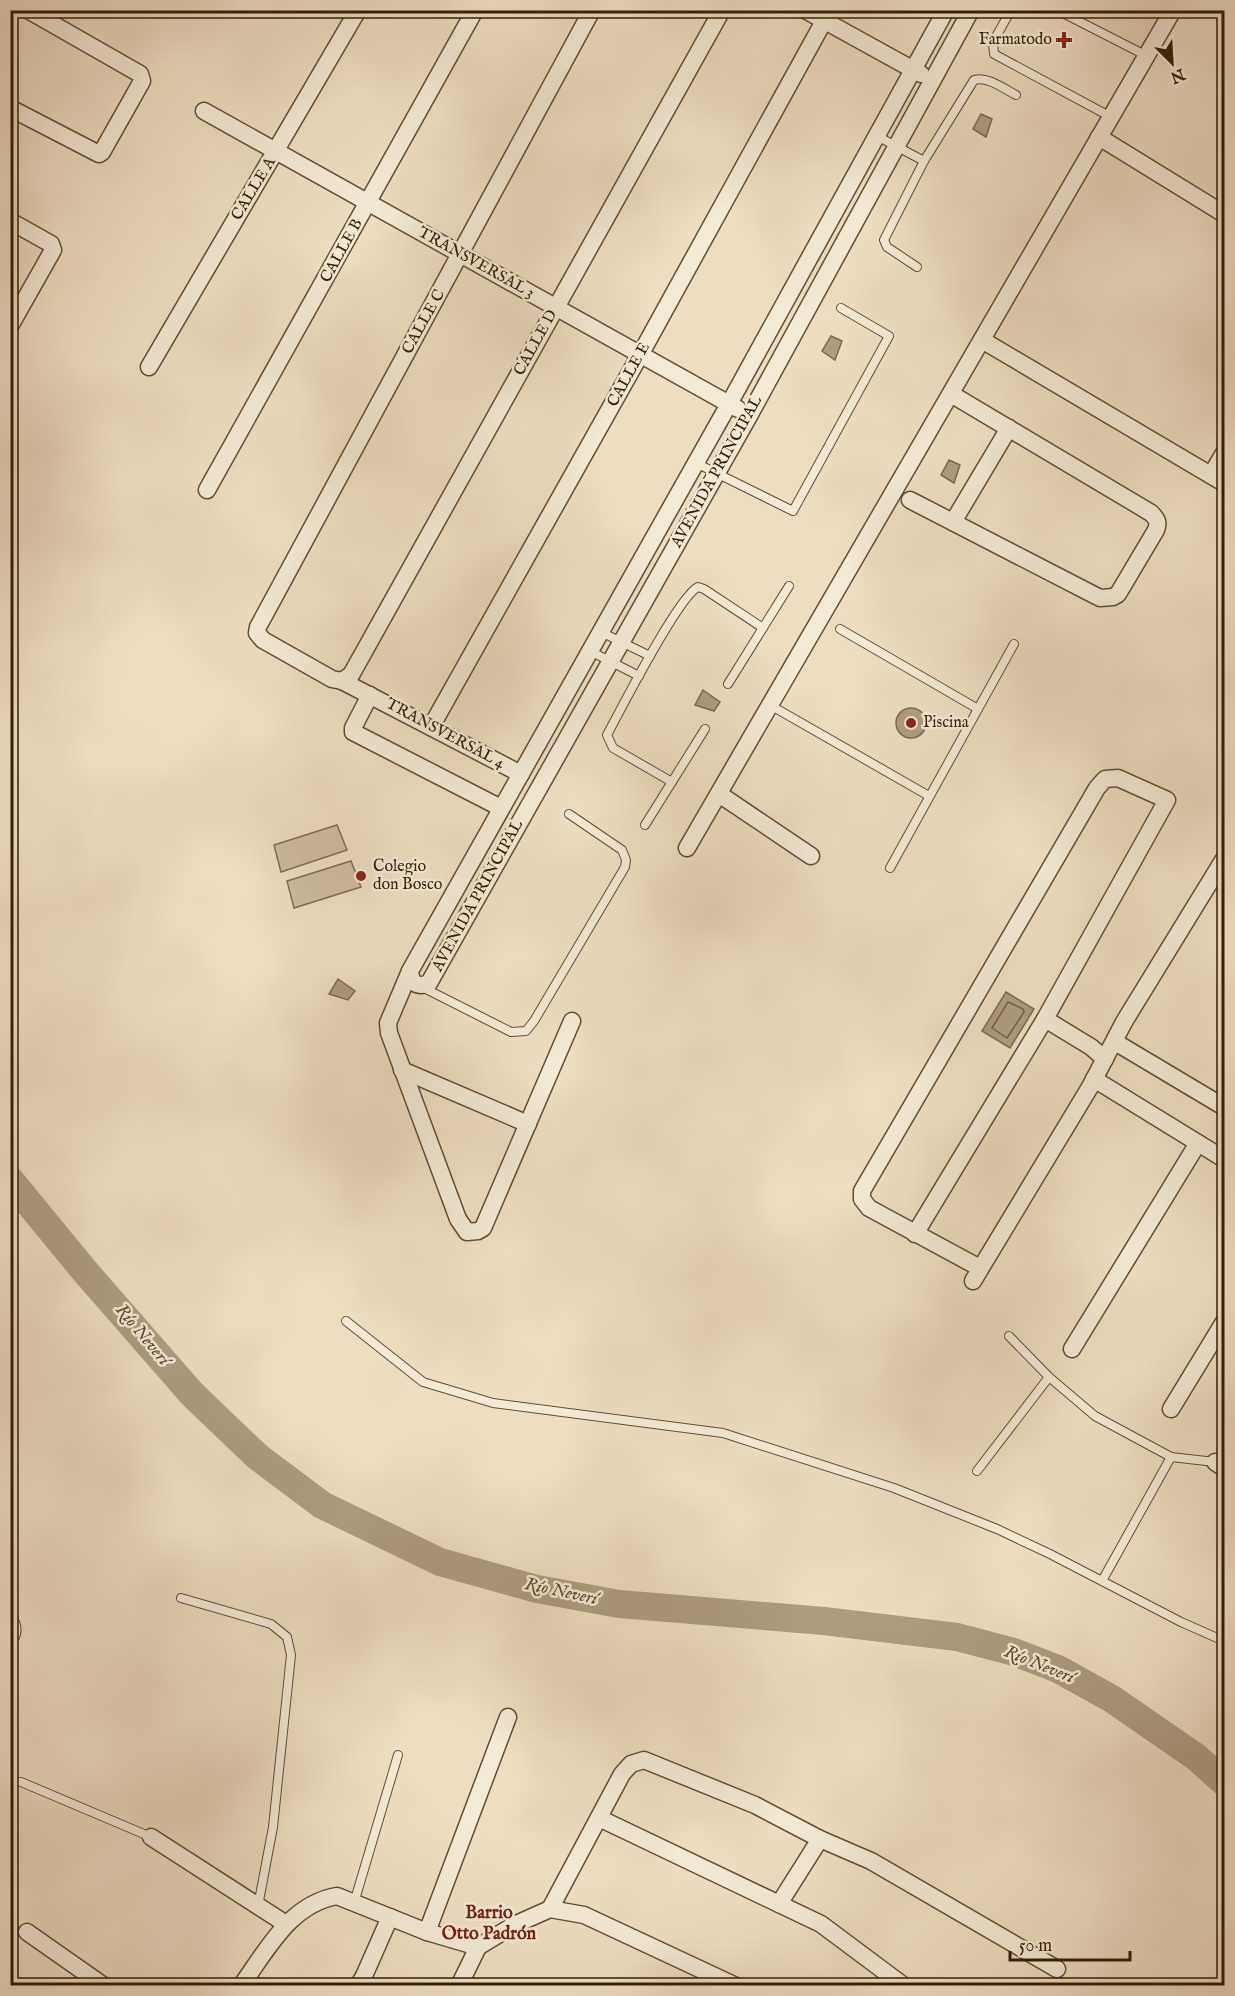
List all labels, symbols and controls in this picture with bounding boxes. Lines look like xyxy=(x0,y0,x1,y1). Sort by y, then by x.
place label: Farmatodo xyxy=(979,30,1052,50)
marker: Farmatodo xyxy=(1057,33,1071,47)
north arrow xyxy=(1142,33,1202,93)
text: N xyxy=(1167,63,1189,87)
street label: CALLE A xyxy=(227,153,281,224)
street label: CALLE B xyxy=(316,215,368,287)
street label: TRANSVERSAL 3 xyxy=(414,223,538,303)
street label: CALLE C xyxy=(398,286,450,358)
street label: CALLE D xyxy=(510,306,562,379)
street label: CALLE E xyxy=(603,339,655,411)
street label: AVENIDA PRINCIPAL xyxy=(666,392,767,552)
street label: TRANSVERSAL 4 xyxy=(382,694,508,774)
place label: Piscina xyxy=(923,713,969,733)
marker: Piscina xyxy=(904,716,918,730)
street label: AVENIDA PRINCIPAL xyxy=(427,816,528,976)
place label: Colegio don Bosco xyxy=(373,857,443,895)
marker: Colegio don Bosco xyxy=(354,869,368,883)
water label: Río Neverí xyxy=(110,1299,176,1373)
water label: Río Neverí xyxy=(523,1573,602,1611)
water label: Río Neverí xyxy=(1001,1641,1080,1691)
district label: Barrio Otto Padrón xyxy=(442,1902,537,1946)
scale bar xyxy=(1010,1924,1130,1962)
text: 50 m xyxy=(1019,1935,1052,1958)

